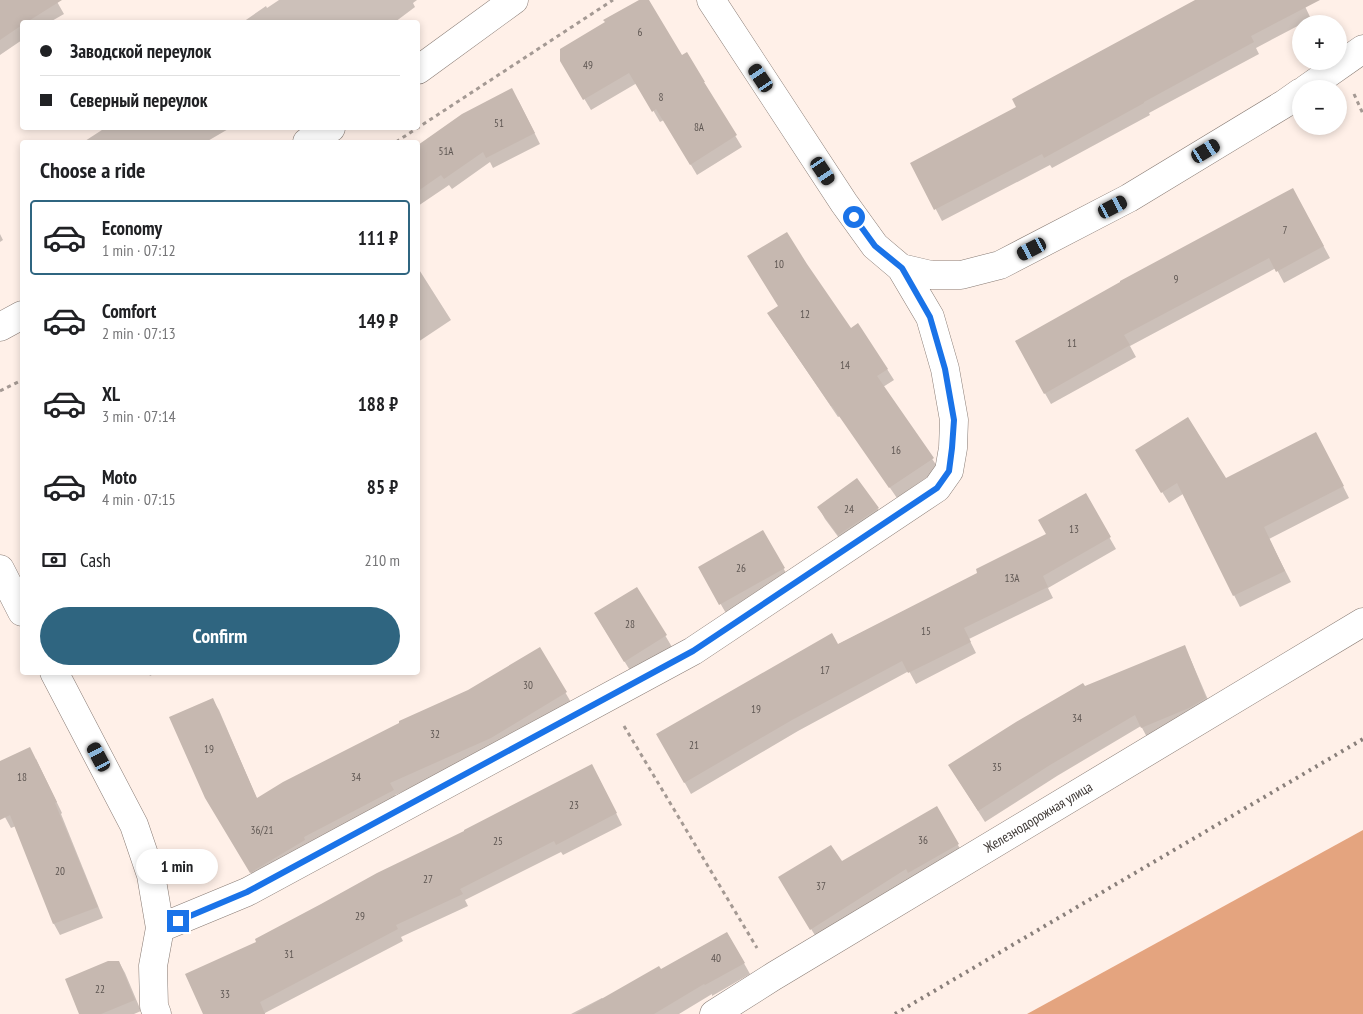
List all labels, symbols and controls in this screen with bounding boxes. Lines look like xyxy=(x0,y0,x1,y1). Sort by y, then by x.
map controls xyxy=(1292,15,1347,135)
button: + xyxy=(1292,15,1347,70)
house number: 6 xyxy=(638,25,643,39)
text: Заводской переулок xyxy=(70,39,211,63)
house number: 49 xyxy=(583,58,593,72)
car xyxy=(746,61,775,95)
button: − xyxy=(1292,80,1347,135)
text: Северный переулок xyxy=(70,88,207,112)
house number: 8 xyxy=(659,90,664,104)
house number: 51 xyxy=(494,116,504,130)
house number: 8А xyxy=(694,120,705,134)
car xyxy=(1189,137,1222,165)
house number: 51А xyxy=(438,144,454,158)
car xyxy=(808,154,837,188)
text: Choose a ride xyxy=(40,156,145,184)
car xyxy=(1096,194,1129,220)
route start xyxy=(843,206,865,228)
icon: car xyxy=(42,215,87,260)
text: Economy xyxy=(102,216,162,240)
house number: 7 xyxy=(1283,223,1288,237)
text: 111 ₽ xyxy=(358,226,398,250)
car xyxy=(1015,236,1048,262)
text: 1 min · 07:12 xyxy=(102,240,176,260)
house number: 10 xyxy=(774,257,784,271)
house number: 9 xyxy=(1174,272,1179,286)
icon: car xyxy=(42,298,87,343)
text: Comfort xyxy=(102,299,156,323)
house number: 12 xyxy=(800,307,810,321)
text: 149 ₽ xyxy=(358,309,398,333)
text: 2 min · 07:13 xyxy=(102,323,176,343)
house number: 11 xyxy=(1067,336,1077,350)
house number: 14 xyxy=(840,358,850,372)
icon: car xyxy=(42,381,87,426)
text: XL xyxy=(102,382,120,406)
text: 188 ₽ xyxy=(358,392,398,416)
text: 3 min · 07:14 xyxy=(102,406,176,426)
house number: 16 xyxy=(891,443,901,457)
icon: car xyxy=(42,464,87,509)
text: Moto xyxy=(102,465,137,489)
text: 85 ₽ xyxy=(367,475,398,499)
text: 4 min · 07:15 xyxy=(102,489,176,509)
house number: 24 xyxy=(844,502,854,516)
house number: 13 xyxy=(1069,522,1079,536)
icon: cash xyxy=(40,546,68,574)
text: Cash xyxy=(80,548,111,572)
text: 210 m xyxy=(365,550,400,570)
house number: 26 xyxy=(736,561,746,575)
house number: 13А xyxy=(1004,571,1020,585)
button: Confirm xyxy=(40,607,400,665)
house number: 28 xyxy=(625,617,635,631)
house number: 15 xyxy=(921,624,931,638)
house number: 17 xyxy=(820,663,830,677)
house number: 30 xyxy=(523,678,533,692)
house number: 19 xyxy=(751,702,761,716)
house number: 34 xyxy=(1072,711,1082,725)
house number: 32 xyxy=(430,727,440,741)
house number: 21 xyxy=(689,738,699,752)
car xyxy=(85,740,112,774)
house number: 19 xyxy=(204,742,214,756)
house number: 35 xyxy=(992,760,1002,774)
house number: 18 xyxy=(17,770,27,784)
house number: 34 xyxy=(351,770,361,784)
street label: Железнодорожная улица xyxy=(980,778,1095,857)
house number: 23 xyxy=(569,798,579,812)
house number: 36/21 xyxy=(250,823,274,837)
house number: 36 xyxy=(918,833,928,847)
house number: 25 xyxy=(493,834,503,848)
callout: 1 min xyxy=(137,848,219,884)
text: 1 min xyxy=(161,856,193,876)
house number: 20 xyxy=(55,864,65,878)
house number: 27 xyxy=(423,872,433,886)
house number: 37 xyxy=(816,879,826,893)
house number: 29 xyxy=(355,909,365,923)
route end xyxy=(167,910,189,932)
house number: 31 xyxy=(284,947,294,961)
house number: 40 xyxy=(711,951,721,965)
house number: 22 xyxy=(95,982,105,996)
house number: 33 xyxy=(220,987,230,1001)

